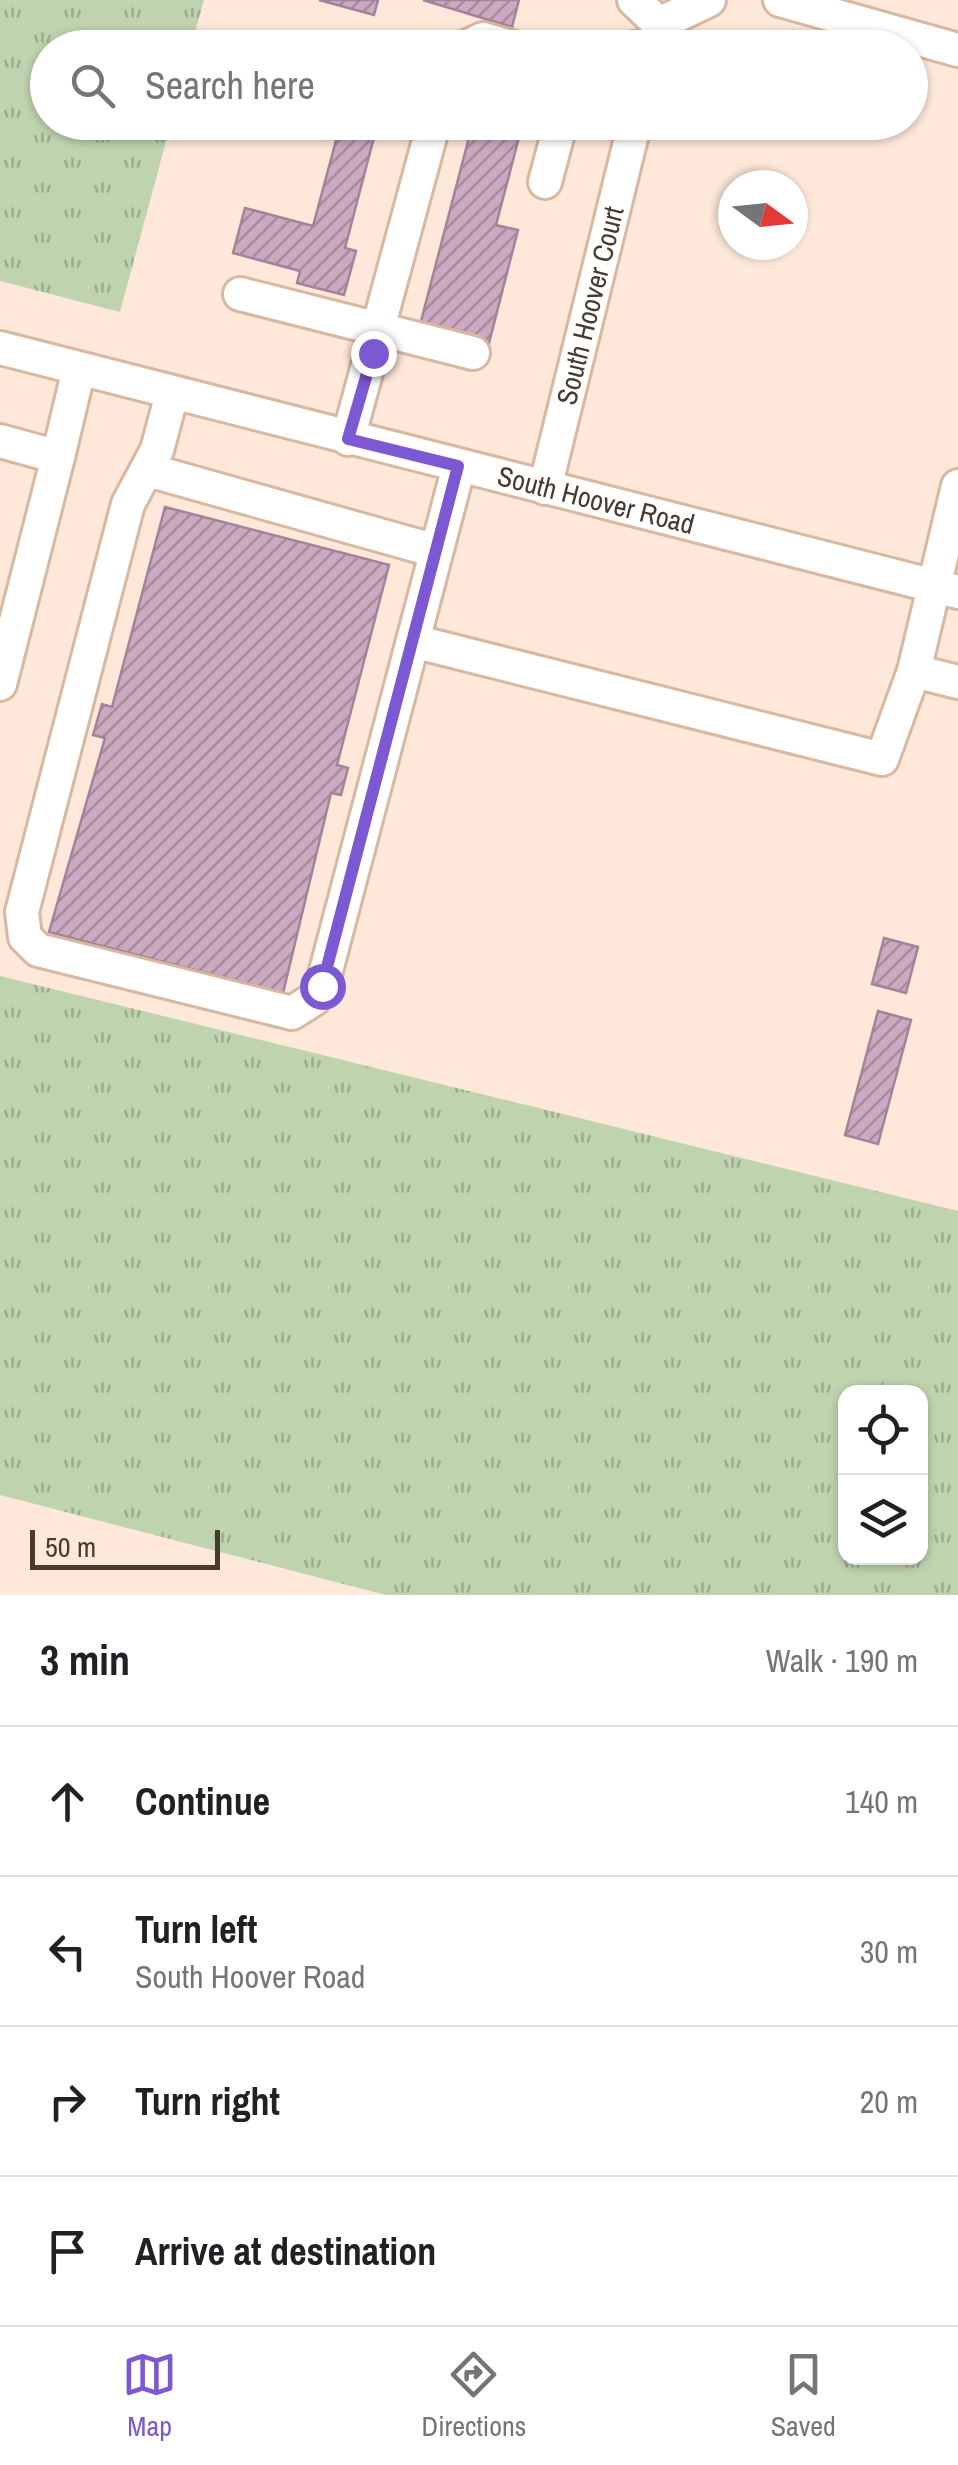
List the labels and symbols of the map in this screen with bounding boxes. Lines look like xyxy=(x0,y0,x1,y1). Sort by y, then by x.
north arrow xyxy=(718,170,808,260)
street label: South Hoover Court xyxy=(547,202,633,409)
route end xyxy=(351,331,397,377)
street label: South Hoover Road xyxy=(493,456,698,543)
route start xyxy=(300,964,346,1010)
scale bar xyxy=(30,1525,220,1570)

